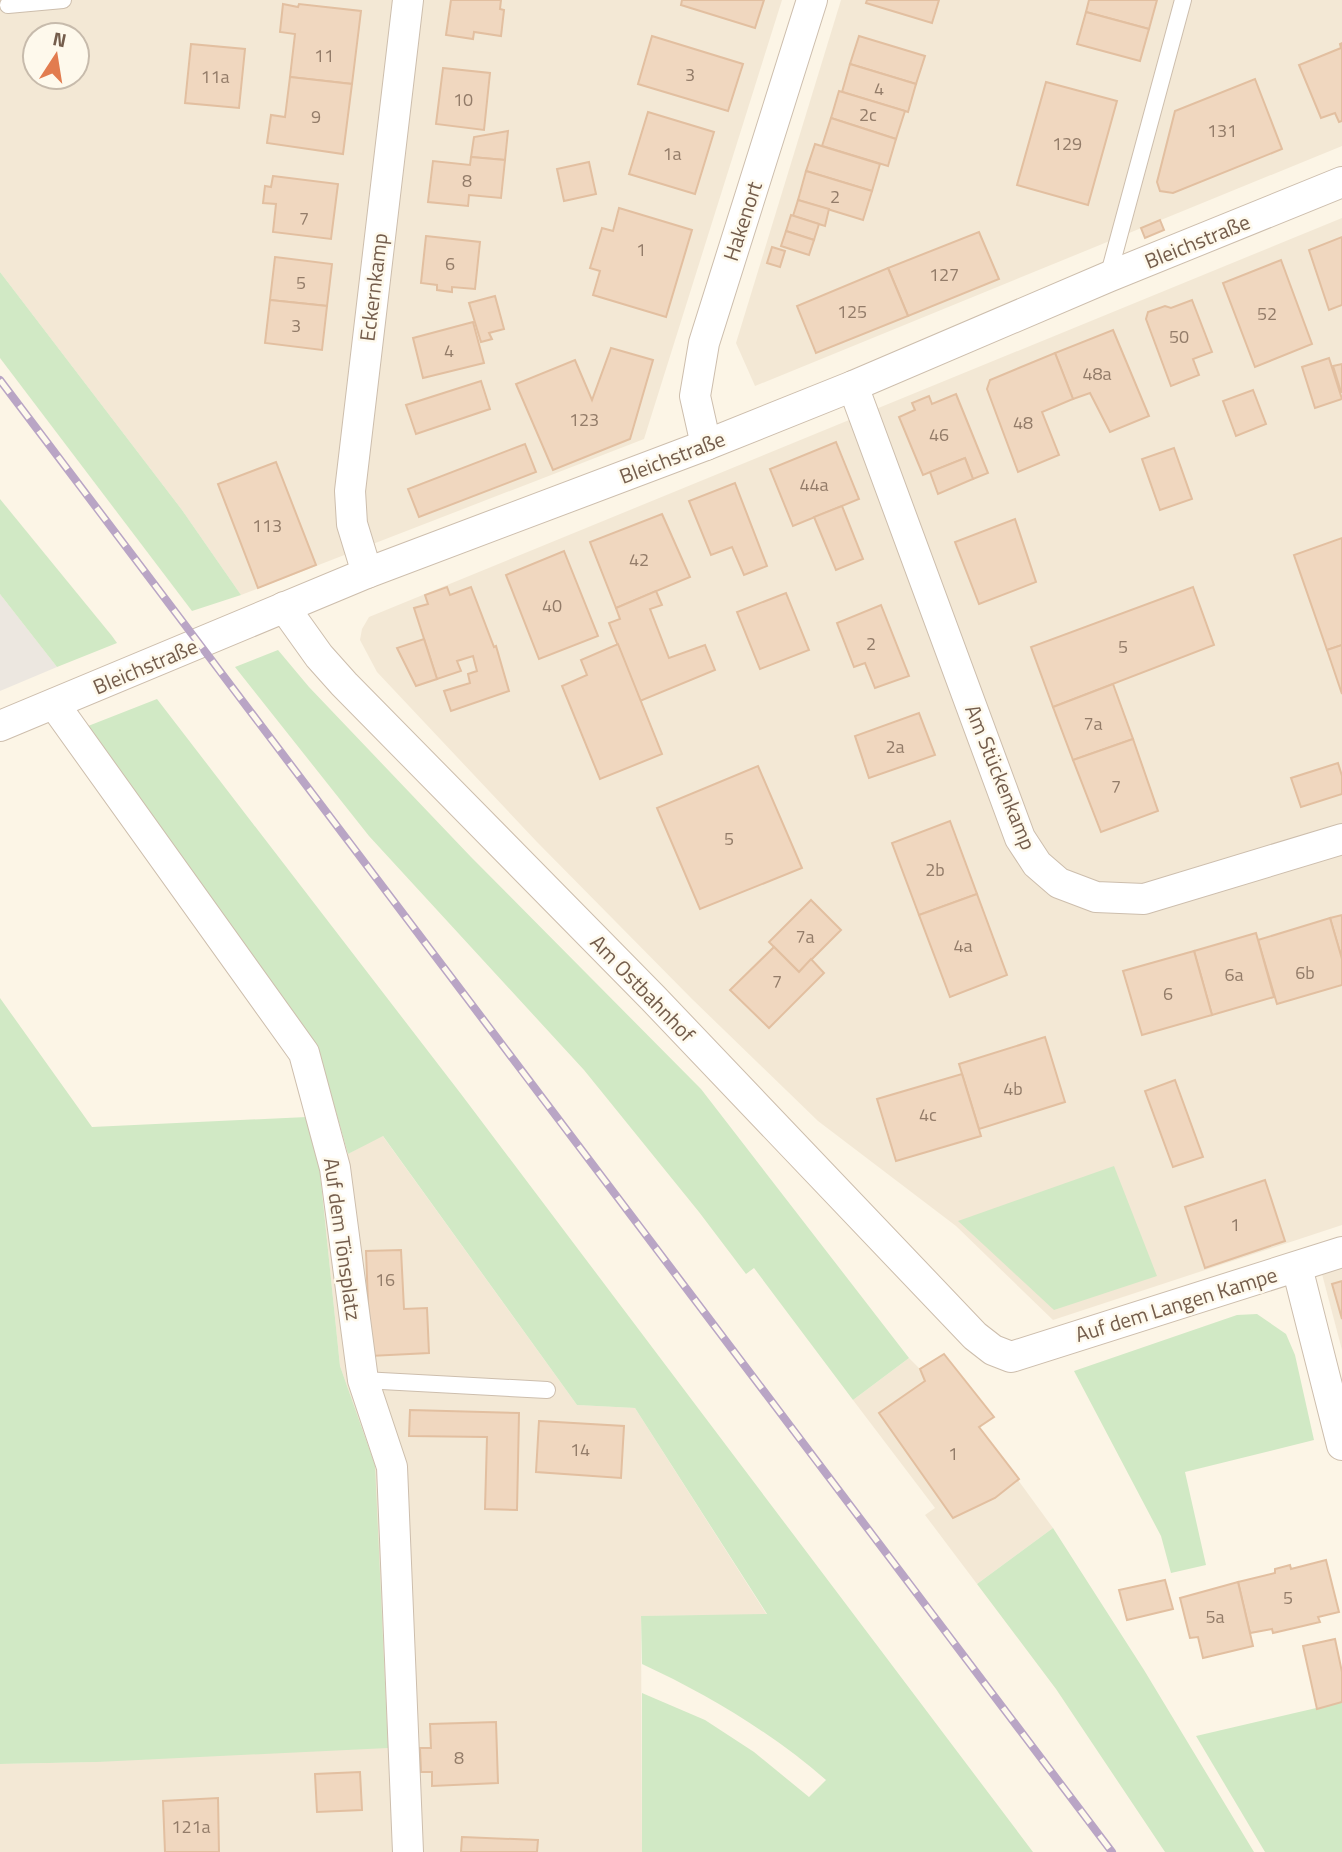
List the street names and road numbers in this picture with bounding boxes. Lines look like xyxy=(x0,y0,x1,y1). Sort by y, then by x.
street label: Hakenort xyxy=(714,176,770,265)
street label: Bleichstraße xyxy=(1140,205,1254,277)
street label: Eckernkamp xyxy=(350,231,396,343)
street label: Bleichstraße xyxy=(614,422,730,492)
street label: Bleichstraße xyxy=(88,630,202,702)
street label: Am Stückenkamp xyxy=(957,699,1045,855)
street label: Am Ostbahnhof xyxy=(583,927,703,1049)
street label: Auf dem Tönsplatz xyxy=(316,1156,370,1322)
street label: Auf dem Langen Kampe xyxy=(1071,1258,1281,1350)

